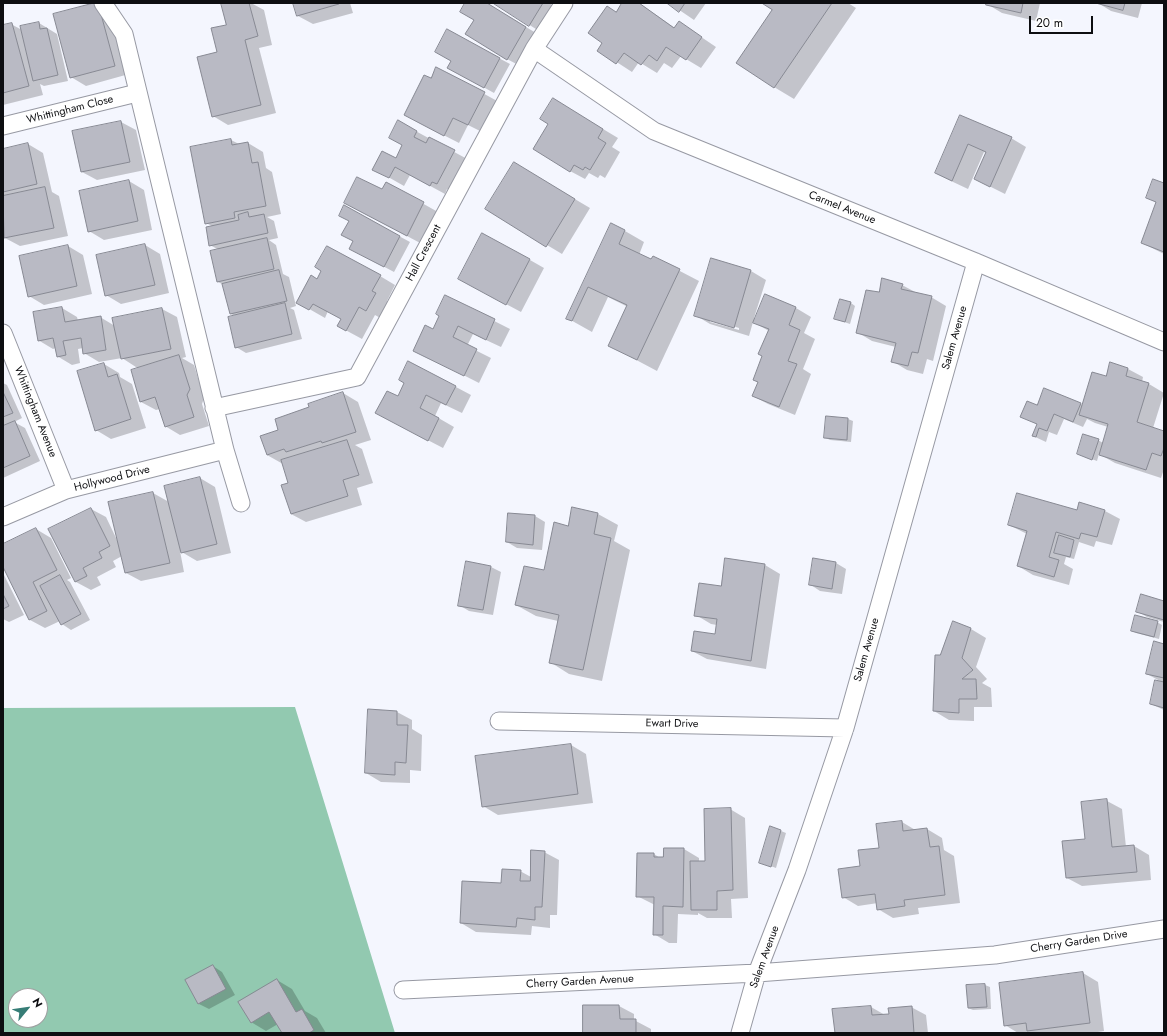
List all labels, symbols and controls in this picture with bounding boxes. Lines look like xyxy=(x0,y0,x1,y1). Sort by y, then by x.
scale bar xyxy=(1031,8,1095,34)
text: 20 m xyxy=(1036,14,1063,32)
street label: Whittingham Close xyxy=(25,93,115,127)
street label: Carmel Avenue xyxy=(807,189,877,227)
street label: Hall Crescent xyxy=(404,222,444,284)
street label: Salem Avenue xyxy=(940,305,970,371)
street label: Whittingham Avenue xyxy=(11,365,59,459)
street label: Hollywood Drive xyxy=(73,463,151,495)
street label: Salem Avenue xyxy=(852,617,882,683)
street label: Ewart Drive xyxy=(645,717,699,731)
street label: Salem Avenue xyxy=(748,924,782,990)
street label: Cherry Garden Drive xyxy=(1030,928,1128,956)
street label: Cherry Garden Avenue xyxy=(526,973,634,991)
north arrow xyxy=(8,988,48,1028)
text: N xyxy=(29,995,47,1010)

